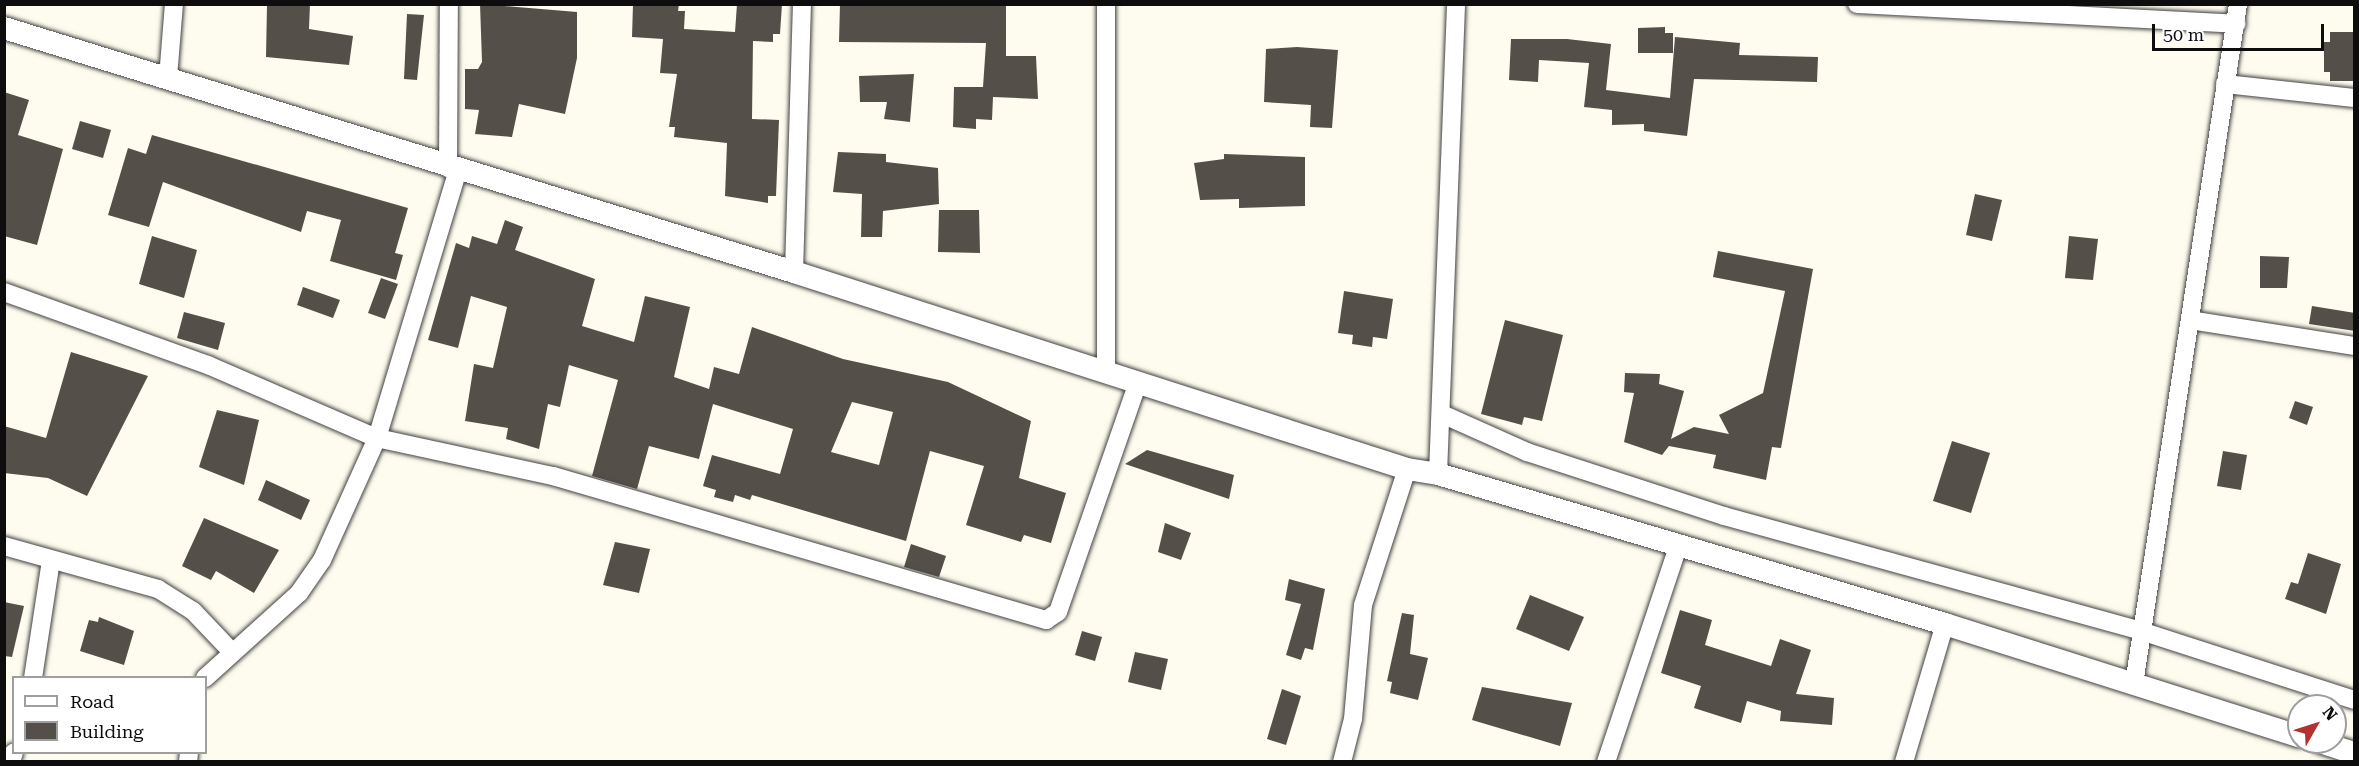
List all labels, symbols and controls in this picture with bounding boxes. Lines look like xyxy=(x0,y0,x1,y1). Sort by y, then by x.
scale bar xyxy=(2155,12,2328,50)
text: 50 m xyxy=(2163,24,2204,45)
legend xyxy=(12,676,207,754)
text: Road xyxy=(70,691,114,712)
north arrow xyxy=(2287,694,2347,754)
text: N xyxy=(2319,703,2341,724)
text: Building xyxy=(70,721,144,742)

